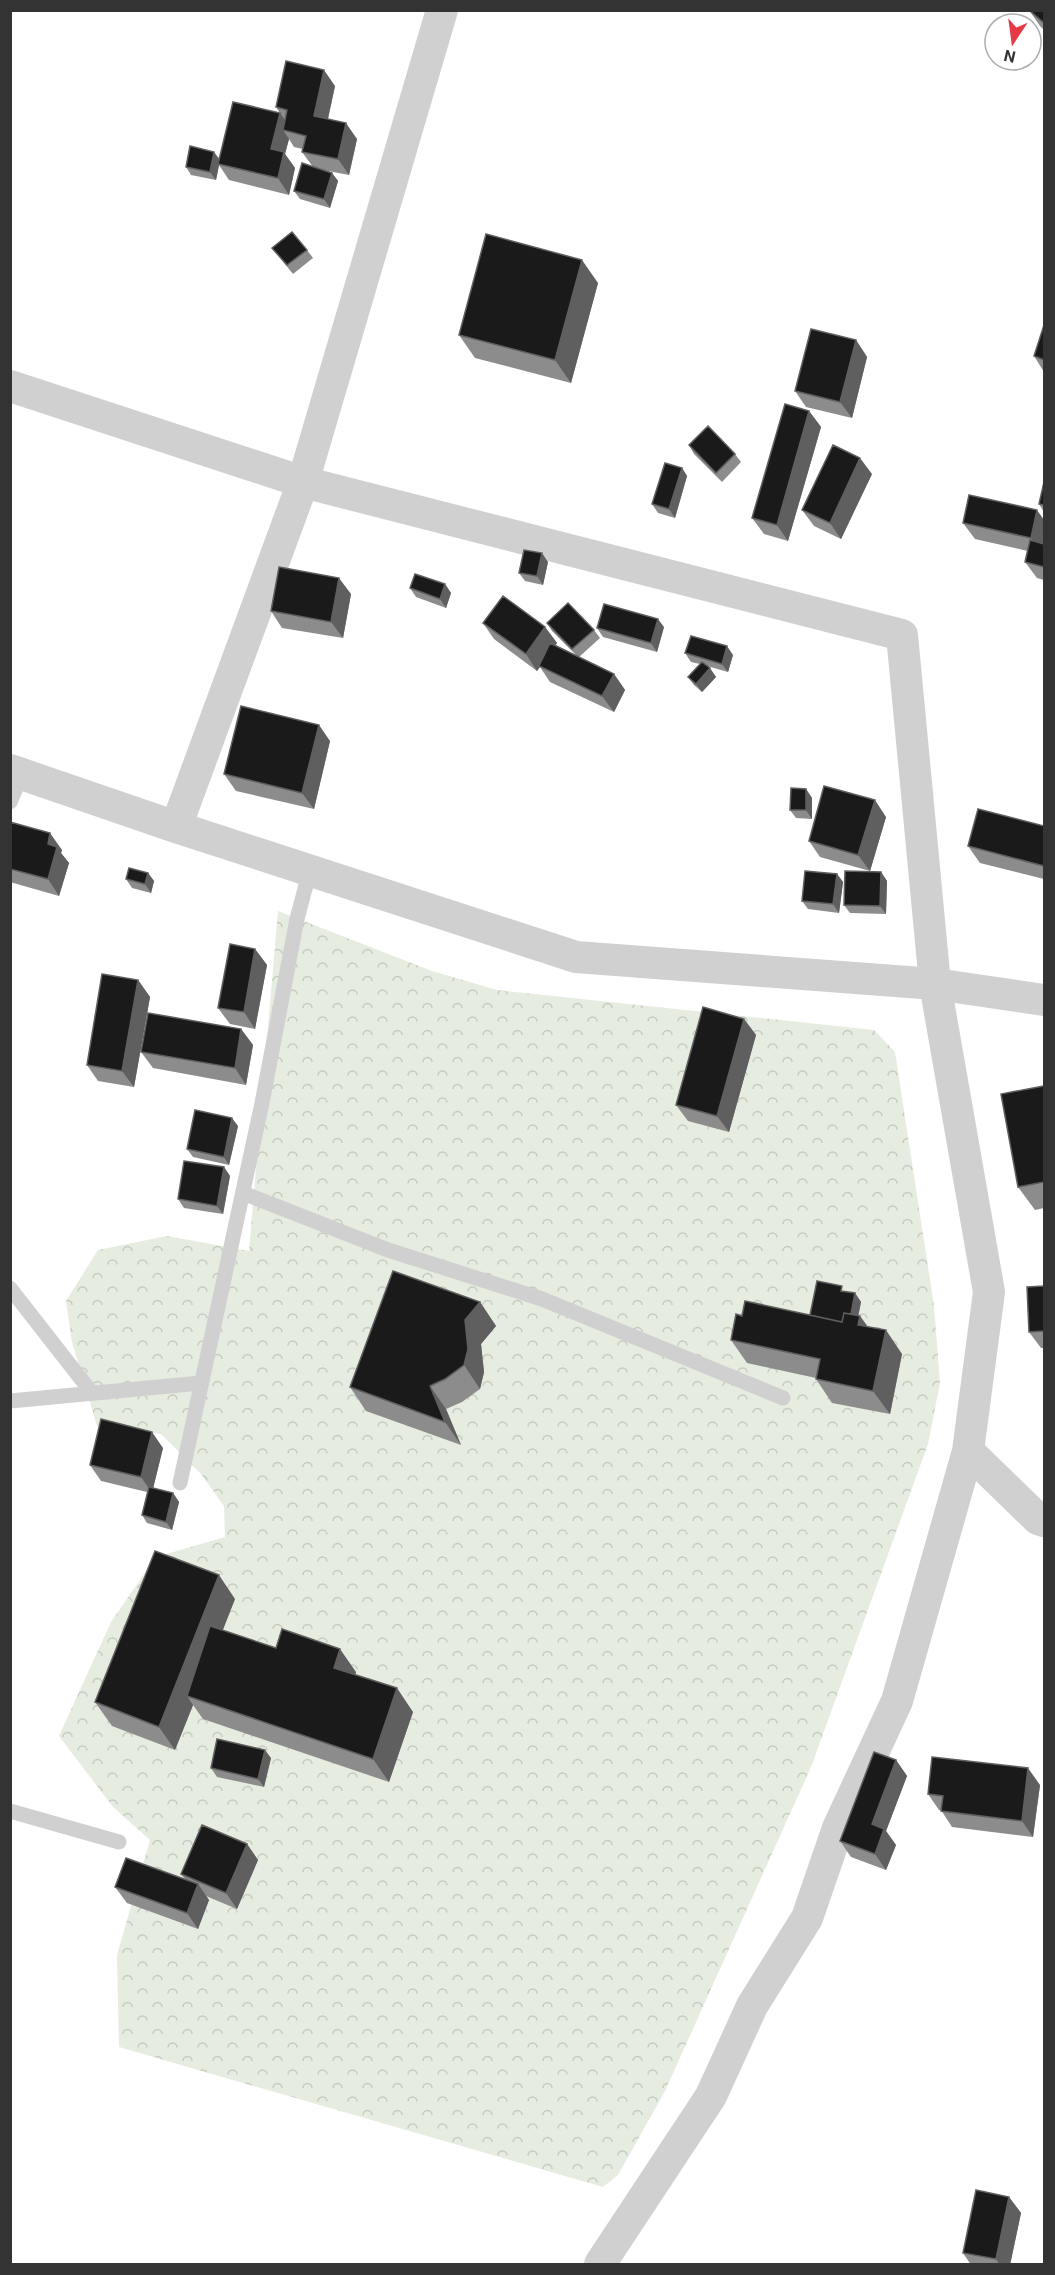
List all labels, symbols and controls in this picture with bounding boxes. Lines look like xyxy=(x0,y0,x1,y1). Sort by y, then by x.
north arrow xyxy=(983,12,1043,72)
text: N xyxy=(1002,46,1017,67)

